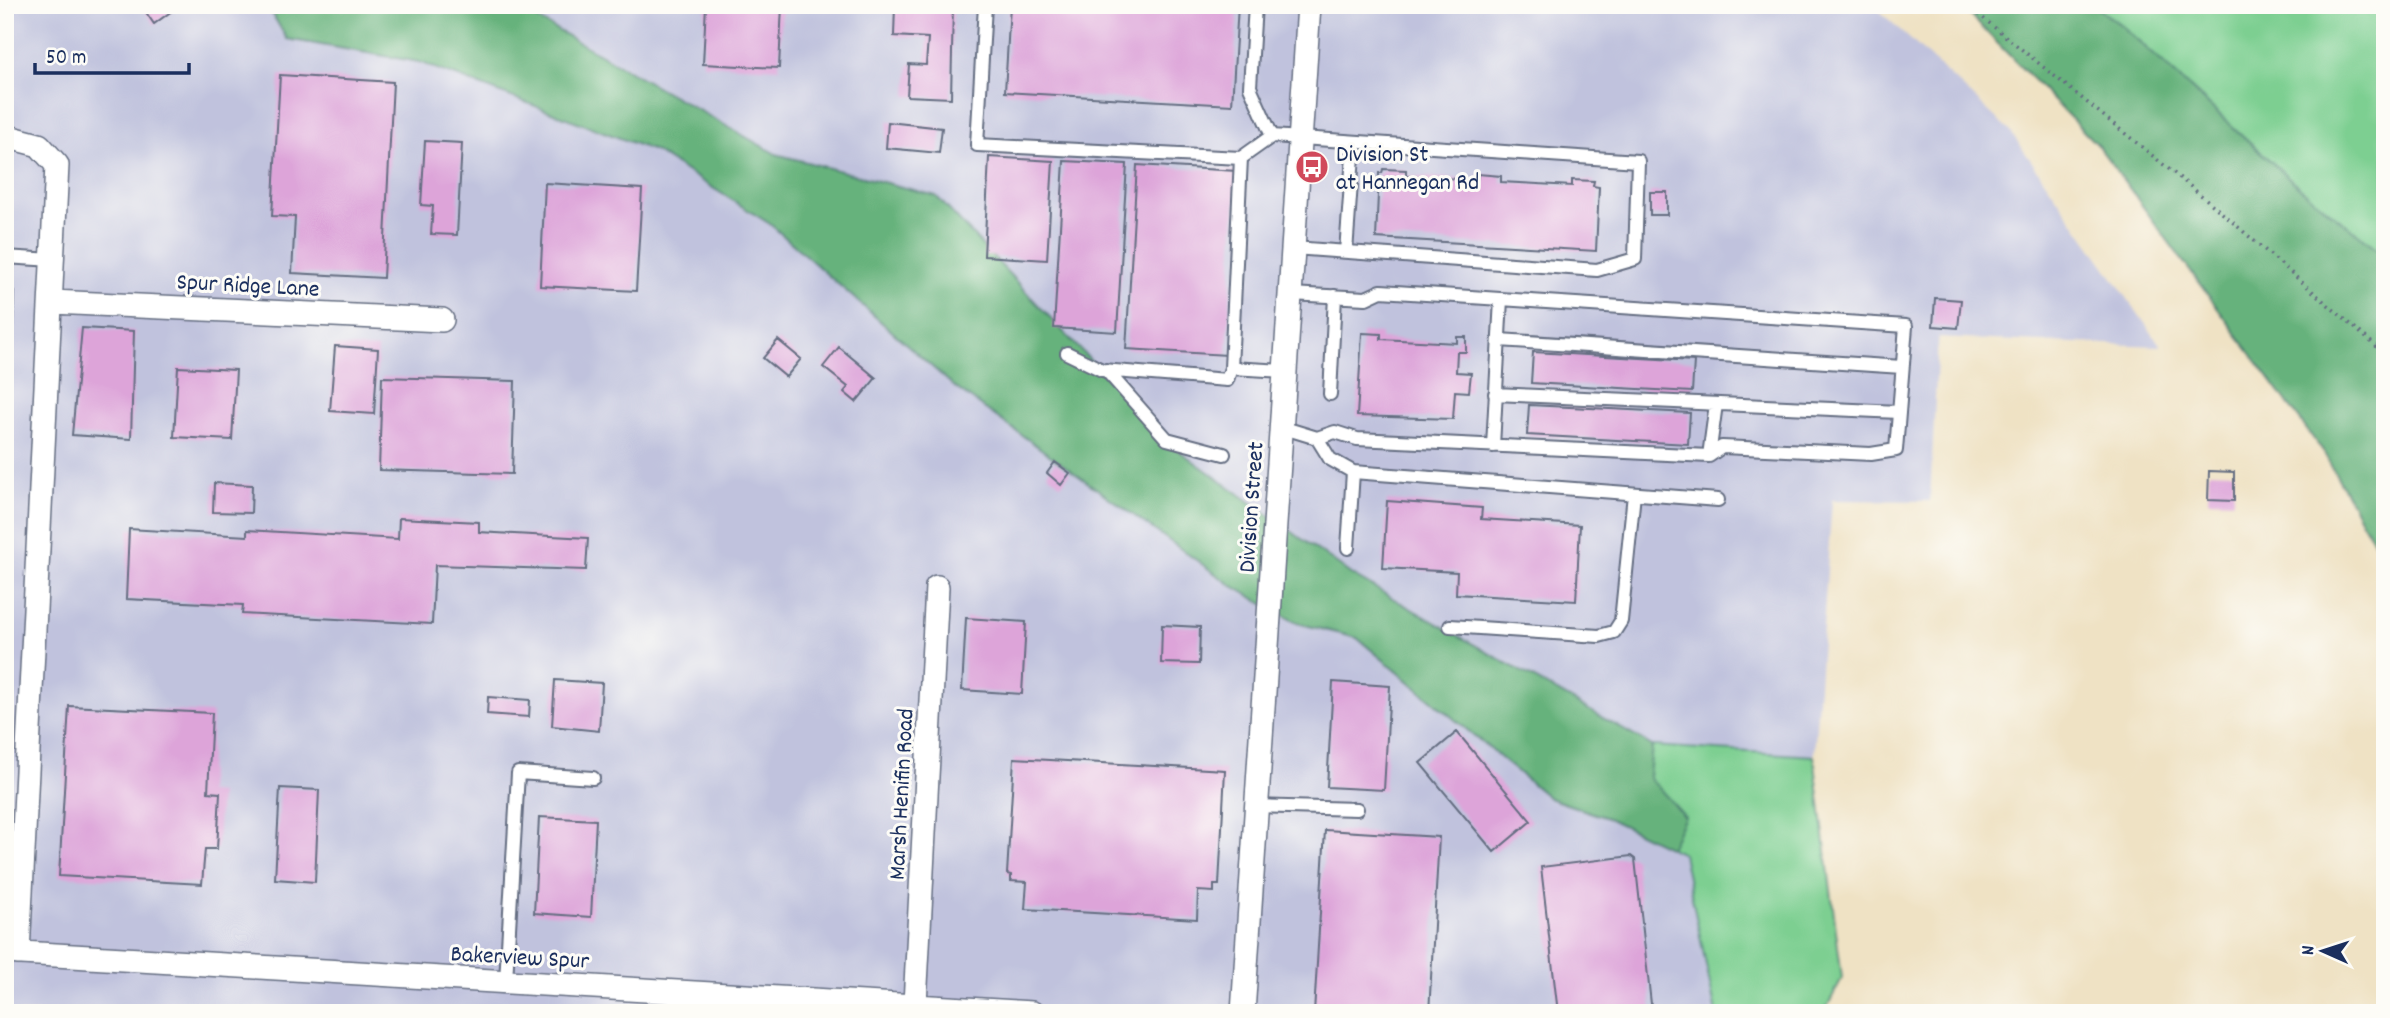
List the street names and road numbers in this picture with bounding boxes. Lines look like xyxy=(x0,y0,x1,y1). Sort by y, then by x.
street label: Spur Ridge Lane xyxy=(176,266,320,308)
street label: Division Street xyxy=(1231,440,1275,574)
street label: Marsh Henifin Road xyxy=(882,708,924,881)
street label: Bakerview Spur xyxy=(450,938,590,980)

